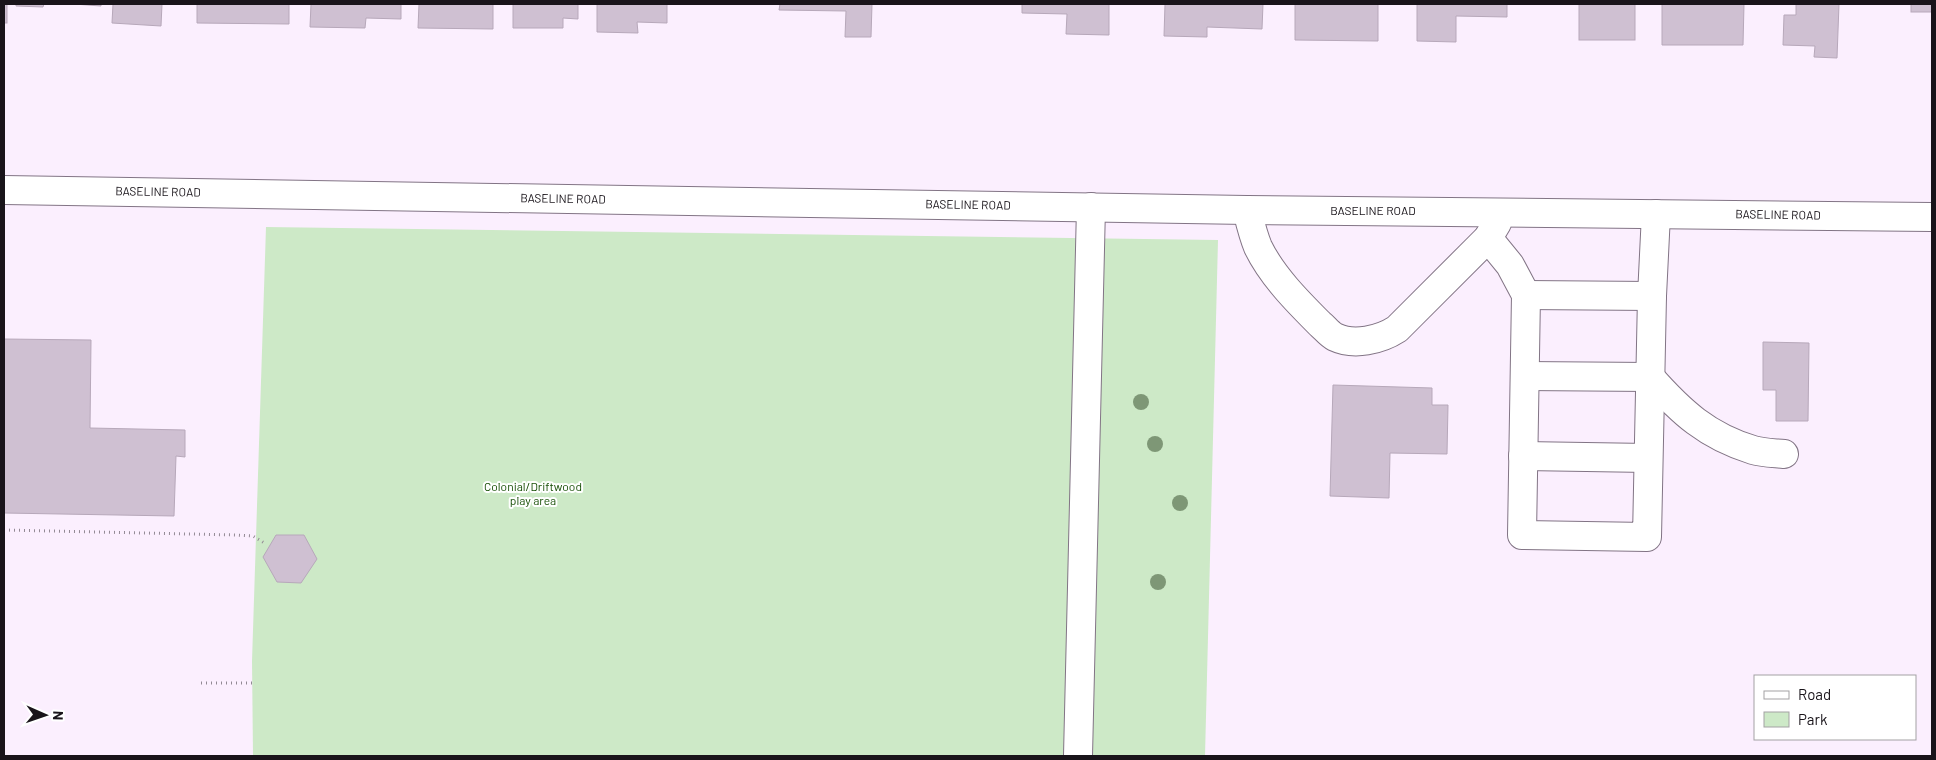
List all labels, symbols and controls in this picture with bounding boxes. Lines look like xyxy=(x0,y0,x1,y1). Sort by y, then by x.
street label: BASELINE ROAD xyxy=(115,183,201,199)
street label: BASELINE ROAD xyxy=(520,190,606,206)
street label: BASELINE ROAD xyxy=(925,196,1011,212)
street label: BASELINE ROAD xyxy=(1330,203,1416,217)
street label: BASELINE ROAD xyxy=(1735,206,1821,222)
park label: Colonial/Driftwood play area xyxy=(484,479,582,507)
legend xyxy=(1754,675,1916,740)
text: Road xyxy=(1798,685,1831,703)
north arrow xyxy=(20,690,70,740)
text: Park xyxy=(1798,710,1828,728)
text: N xyxy=(50,711,67,720)

